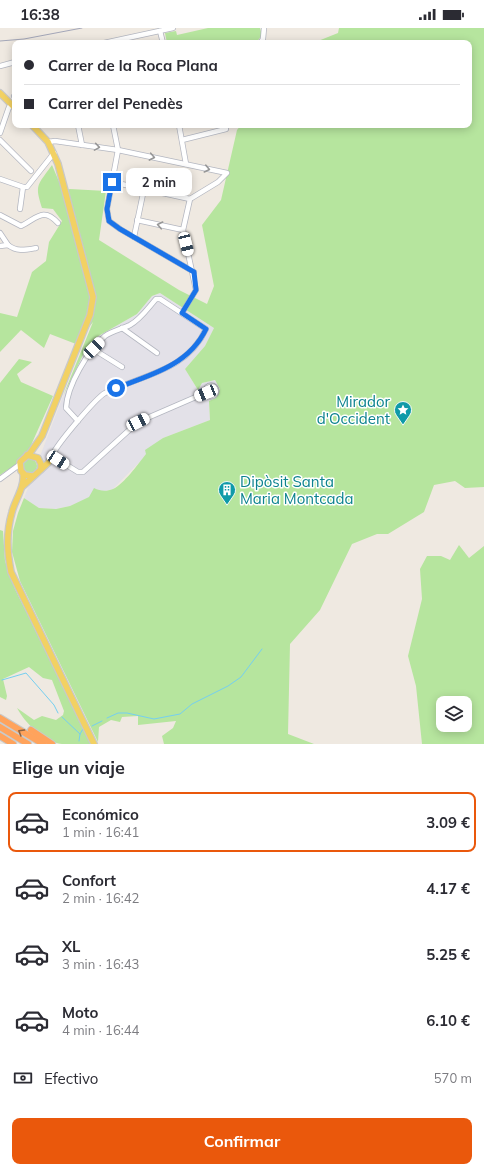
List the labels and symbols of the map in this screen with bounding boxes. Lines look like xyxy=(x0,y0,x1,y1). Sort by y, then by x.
one-way arrow xyxy=(94,142,100,151)
one-way arrow xyxy=(149,153,155,161)
one-way arrow xyxy=(204,164,210,172)
callout: 2 min xyxy=(126,168,192,196)
route end xyxy=(103,173,121,191)
one-way arrow xyxy=(157,221,163,230)
car xyxy=(177,231,195,257)
car xyxy=(81,335,107,361)
route start xyxy=(107,379,125,397)
car xyxy=(193,383,219,403)
place label: Mirador d'Occident xyxy=(317,392,391,428)
place icon: Mirador d'Occident xyxy=(393,400,413,425)
car xyxy=(125,411,151,433)
car xyxy=(45,448,71,472)
place label: Dipòsit Santa Maria Montcada xyxy=(240,472,354,508)
building icon: Dipòsit Santa Maria Montcada xyxy=(217,480,237,505)
one-way arrow xyxy=(18,729,25,736)

